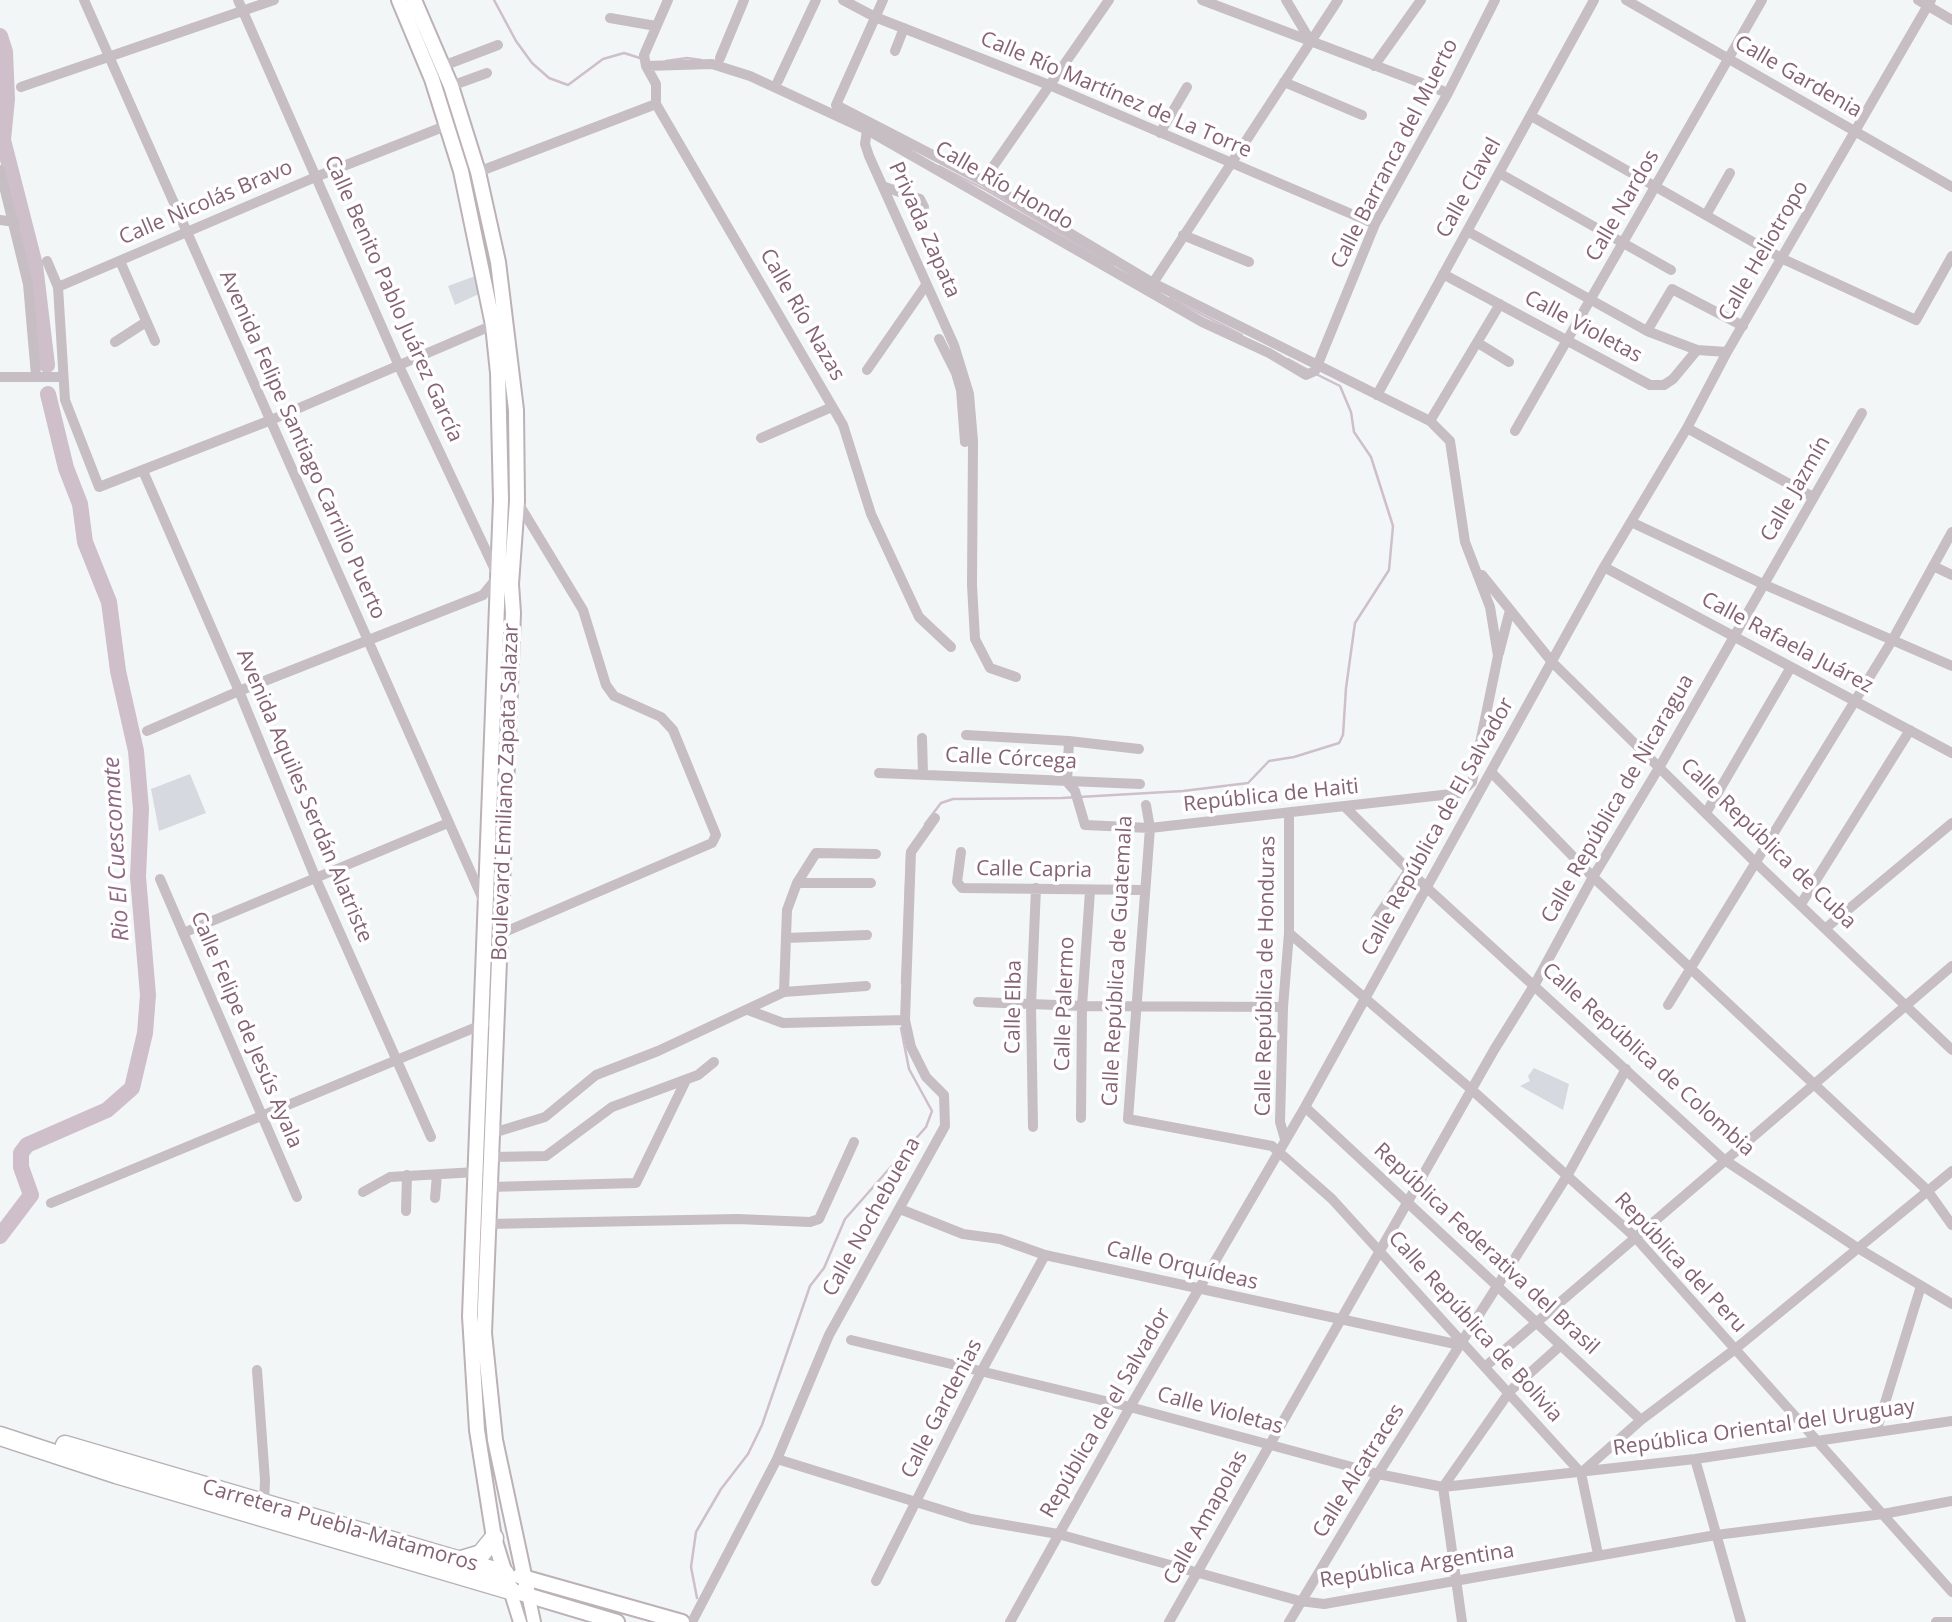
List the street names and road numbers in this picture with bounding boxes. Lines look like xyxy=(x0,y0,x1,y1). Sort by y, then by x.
street label: Calle Río Martínez de La Torre xyxy=(977,26,1255,164)
street label: Calle Gardenia xyxy=(1730,30,1866,124)
street label: Calle Barranca del Muerto xyxy=(1326,35,1464,273)
street label: Calle Clavel xyxy=(1431,134,1507,242)
street label: Calle Río Hondo xyxy=(930,136,1078,236)
street label: Calle Nardos xyxy=(1581,146,1665,266)
street label: Calle Benito Pablo Juárez García xyxy=(318,152,468,446)
street label: Calle Nicolás Bravo xyxy=(116,155,296,251)
street label: Privada Zapata xyxy=(883,158,965,302)
street label: Calle Heliotropo xyxy=(1714,177,1814,325)
street label: Calle Río Nazas xyxy=(754,245,850,385)
street label: Avenida Felipe Santiago Carrillo Puerto xyxy=(213,267,391,623)
street label: Calle Violetas xyxy=(1520,285,1646,369)
street label: Calle Jazmín xyxy=(1756,432,1836,546)
street label: Calle Rafaela Juárez xyxy=(1697,587,1877,699)
street label: Boulevard Emiliano Zapata Salazar xyxy=(488,623,524,961)
street label: Avenida Aquiles Serdán Alatriste xyxy=(231,646,377,946)
street label: Calle República de Nicaragua xyxy=(1536,670,1700,928)
street label: Calle República de El Salvador xyxy=(1356,694,1520,960)
street label: Calle Córcega xyxy=(944,743,1078,775)
street label: Calle República de Cuba xyxy=(1675,753,1861,935)
street label: República de Haiti xyxy=(1182,774,1360,818)
street label: Calle República de Guatemala xyxy=(1098,815,1138,1107)
street label: Calle República de Honduras xyxy=(1251,835,1281,1117)
street label: Calle Capria xyxy=(976,856,1092,884)
street label: Calle Felipe de Jesús Ayala xyxy=(185,908,307,1152)
street label: Calle Palermo xyxy=(1050,936,1080,1072)
street label: Calle República de Colombia xyxy=(1537,958,1759,1162)
street label: Calle Elba xyxy=(1001,960,1027,1054)
street label: Calle Nochebuena xyxy=(818,1133,926,1301)
street label: República Federativa del Brasil xyxy=(1368,1138,1604,1360)
street label: República del Peru xyxy=(1609,1188,1751,1338)
street label: Calle República de Bolivia xyxy=(1383,1226,1567,1428)
street label: Calle Orquídeas xyxy=(1104,1236,1260,1296)
street label: República de el Salvador xyxy=(1035,1303,1177,1523)
street label: Calle Gardenias xyxy=(896,1335,988,1483)
street label: Calle Violetas xyxy=(1154,1382,1286,1440)
street label: República Oriental del Uruguay xyxy=(1611,1394,1917,1462)
street label: Calle Alcatraces xyxy=(1308,1400,1410,1542)
street label: Calle Amapolas xyxy=(1159,1446,1253,1590)
street label: Carretera Puebla-Matamoros xyxy=(199,1475,481,1577)
street label: República Argentina xyxy=(1318,1538,1516,1594)

